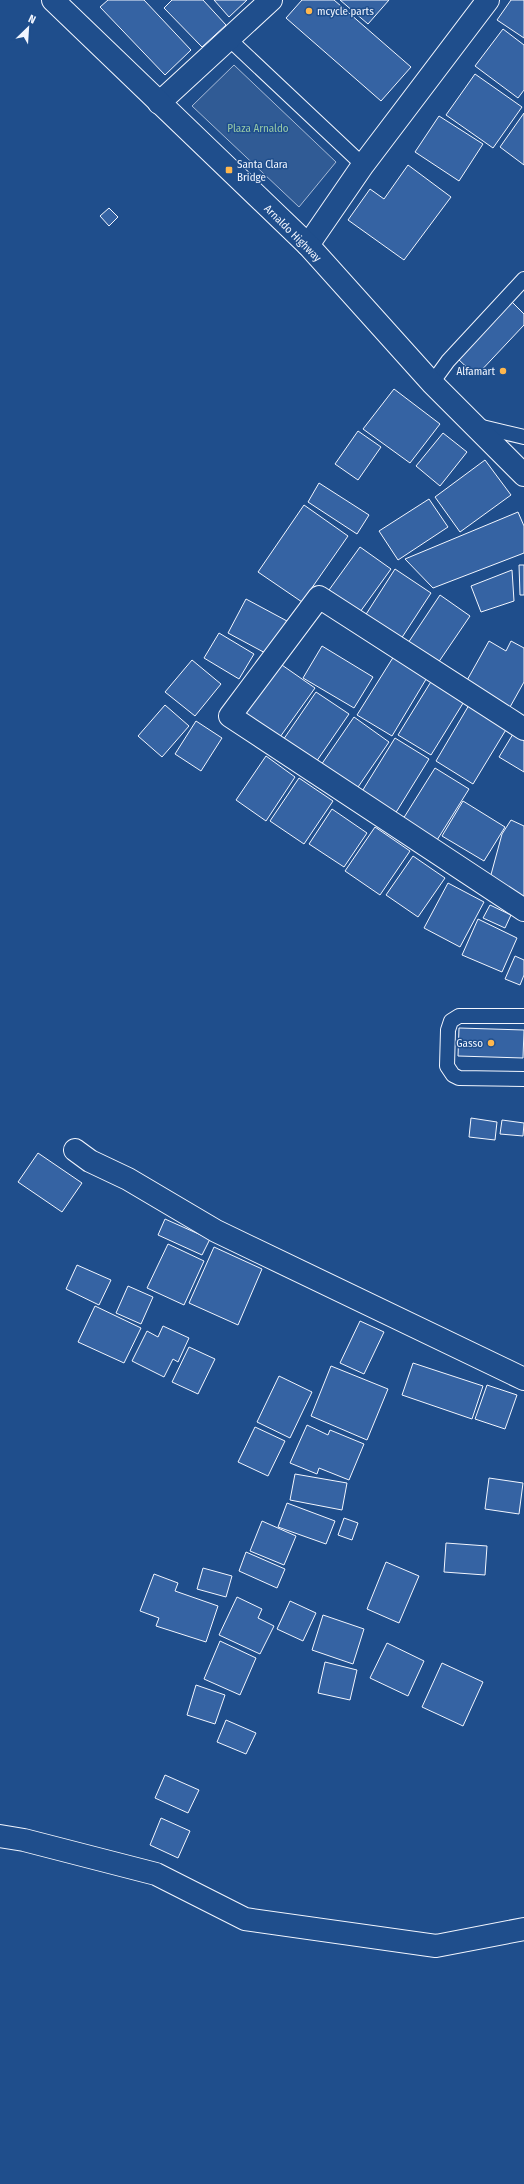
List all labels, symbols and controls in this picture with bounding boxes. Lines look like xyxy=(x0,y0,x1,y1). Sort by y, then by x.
place label: mcycle parts xyxy=(317,5,374,18)
marker: mcycle parts xyxy=(304,6,314,16)
north arrow xyxy=(8,8,48,48)
text: N xyxy=(26,12,38,27)
park label: Plaza Arnaldo xyxy=(227,122,289,135)
place label: Santa Clara Bridge xyxy=(237,158,288,184)
marker: Santa Clara Bridge xyxy=(224,165,234,175)
street label: Arnaldo Highway xyxy=(261,202,324,265)
place label: Alfamart xyxy=(457,365,495,378)
marker: Alfamart xyxy=(498,366,508,376)
place label: Gasso xyxy=(456,1037,483,1050)
marker: Gasso xyxy=(486,1038,496,1048)

